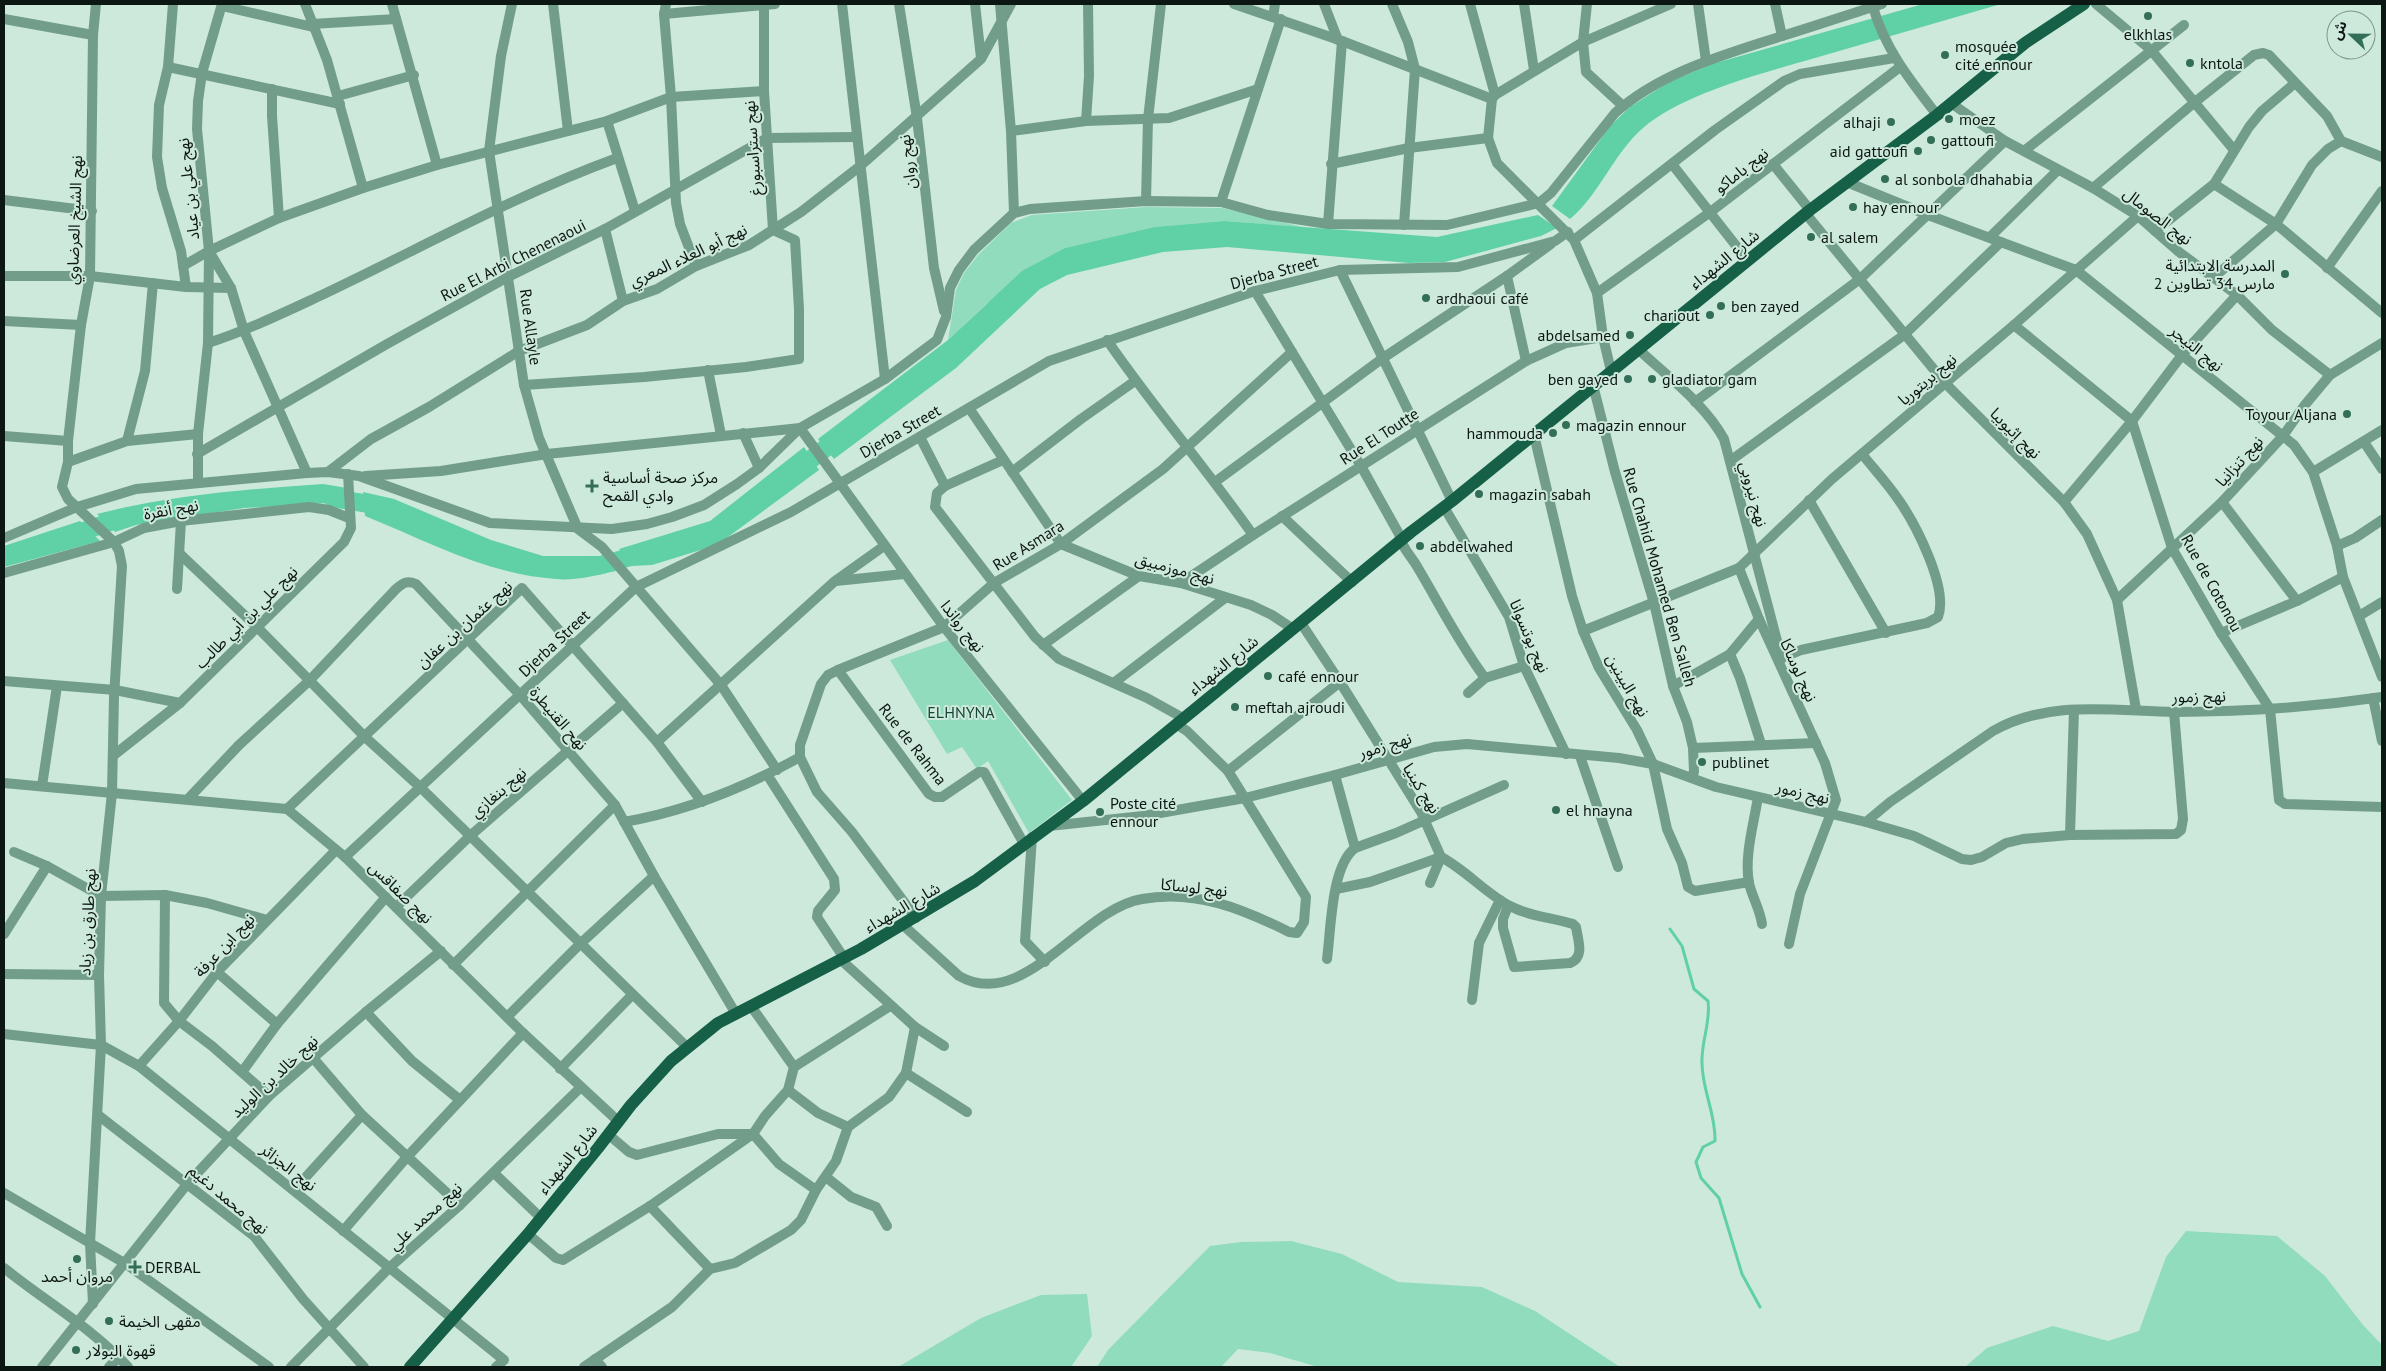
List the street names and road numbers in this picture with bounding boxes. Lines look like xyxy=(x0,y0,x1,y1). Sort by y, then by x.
street label: نهج ستراسبورغ xyxy=(739,100,768,196)
street label: نهج روان xyxy=(894,133,923,190)
street label: نهج علي بن عياد xyxy=(173,137,206,241)
street label: نهج باماكو xyxy=(1710,143,1774,200)
street label: نهج الشيخ العرضاوي xyxy=(62,155,89,285)
street label: نهج الصومال xyxy=(2118,183,2196,251)
street label: Rue El Arbi Chenenaoui xyxy=(437,215,589,305)
street label: نهج أبو العلاء المعري xyxy=(626,219,751,294)
street label: شارع الشهداء xyxy=(1685,225,1765,296)
street label: Djerba Street xyxy=(1228,251,1321,293)
street label: Rue Allayle xyxy=(516,288,546,366)
street label: نهج النيجر xyxy=(2164,320,2228,378)
street label: نهج بريتوريا xyxy=(1894,349,1962,412)
street label: Djerba Street xyxy=(856,400,944,462)
street label: Rue El Toutte xyxy=(1336,403,1422,469)
street label: نهج إثيوبيا xyxy=(1984,403,2046,465)
street label: نهج تنزانيا xyxy=(2211,431,2269,493)
street label: نهج نيروبي xyxy=(1733,459,1772,530)
street label: Rue Chahid Mohamed Ben Salleh xyxy=(1619,465,1701,689)
street label: نهج أنقرة xyxy=(142,494,200,527)
street label: Rue Asmara xyxy=(989,515,1067,575)
street label: Rue de Cotonou xyxy=(2177,531,2247,635)
street label: نهج موزمبيق xyxy=(1132,548,1217,591)
street label: نهج علي بن أبي طالب xyxy=(190,561,304,675)
street label: نهج عثمان بن عفان xyxy=(412,576,518,675)
street label: نهج رواندا xyxy=(934,596,990,658)
street label: نهج بوتسوانا xyxy=(1503,596,1554,677)
street label: Djerba Street xyxy=(514,605,594,681)
street label: شارع الشهداء xyxy=(1184,631,1264,702)
street label: نهج لوساكا xyxy=(1773,635,1822,706)
street label: نهج البينين xyxy=(1599,650,1654,722)
street label: نهح القنيطرة xyxy=(524,682,592,756)
street label: نهج زمور xyxy=(2171,686,2226,709)
street label: Rue de Rahma xyxy=(875,699,951,789)
street label: نهج زمور xyxy=(1355,728,1415,766)
street label: نهج كينيا xyxy=(1396,759,1445,819)
street label: نهج بنغازي xyxy=(466,762,532,824)
street label: نهج زمور xyxy=(1773,776,1832,811)
street label: نهج صفاقس xyxy=(363,856,437,930)
street label: نهج طارق بن زياد xyxy=(74,868,103,976)
street label: نهج لوساكا xyxy=(1159,874,1228,903)
street label: شارع الشهداء xyxy=(861,877,945,939)
street label: نهج ابن عرفة xyxy=(189,909,261,983)
street label: نهج خالد بن الوليد xyxy=(226,1030,324,1124)
street label: شارع الشهداء xyxy=(533,1120,604,1200)
street label: نهج الجزائر xyxy=(254,1138,321,1197)
street label: نهج محمد دغيم xyxy=(183,1160,273,1241)
street label: نهج محمد علي xyxy=(384,1178,468,1257)

